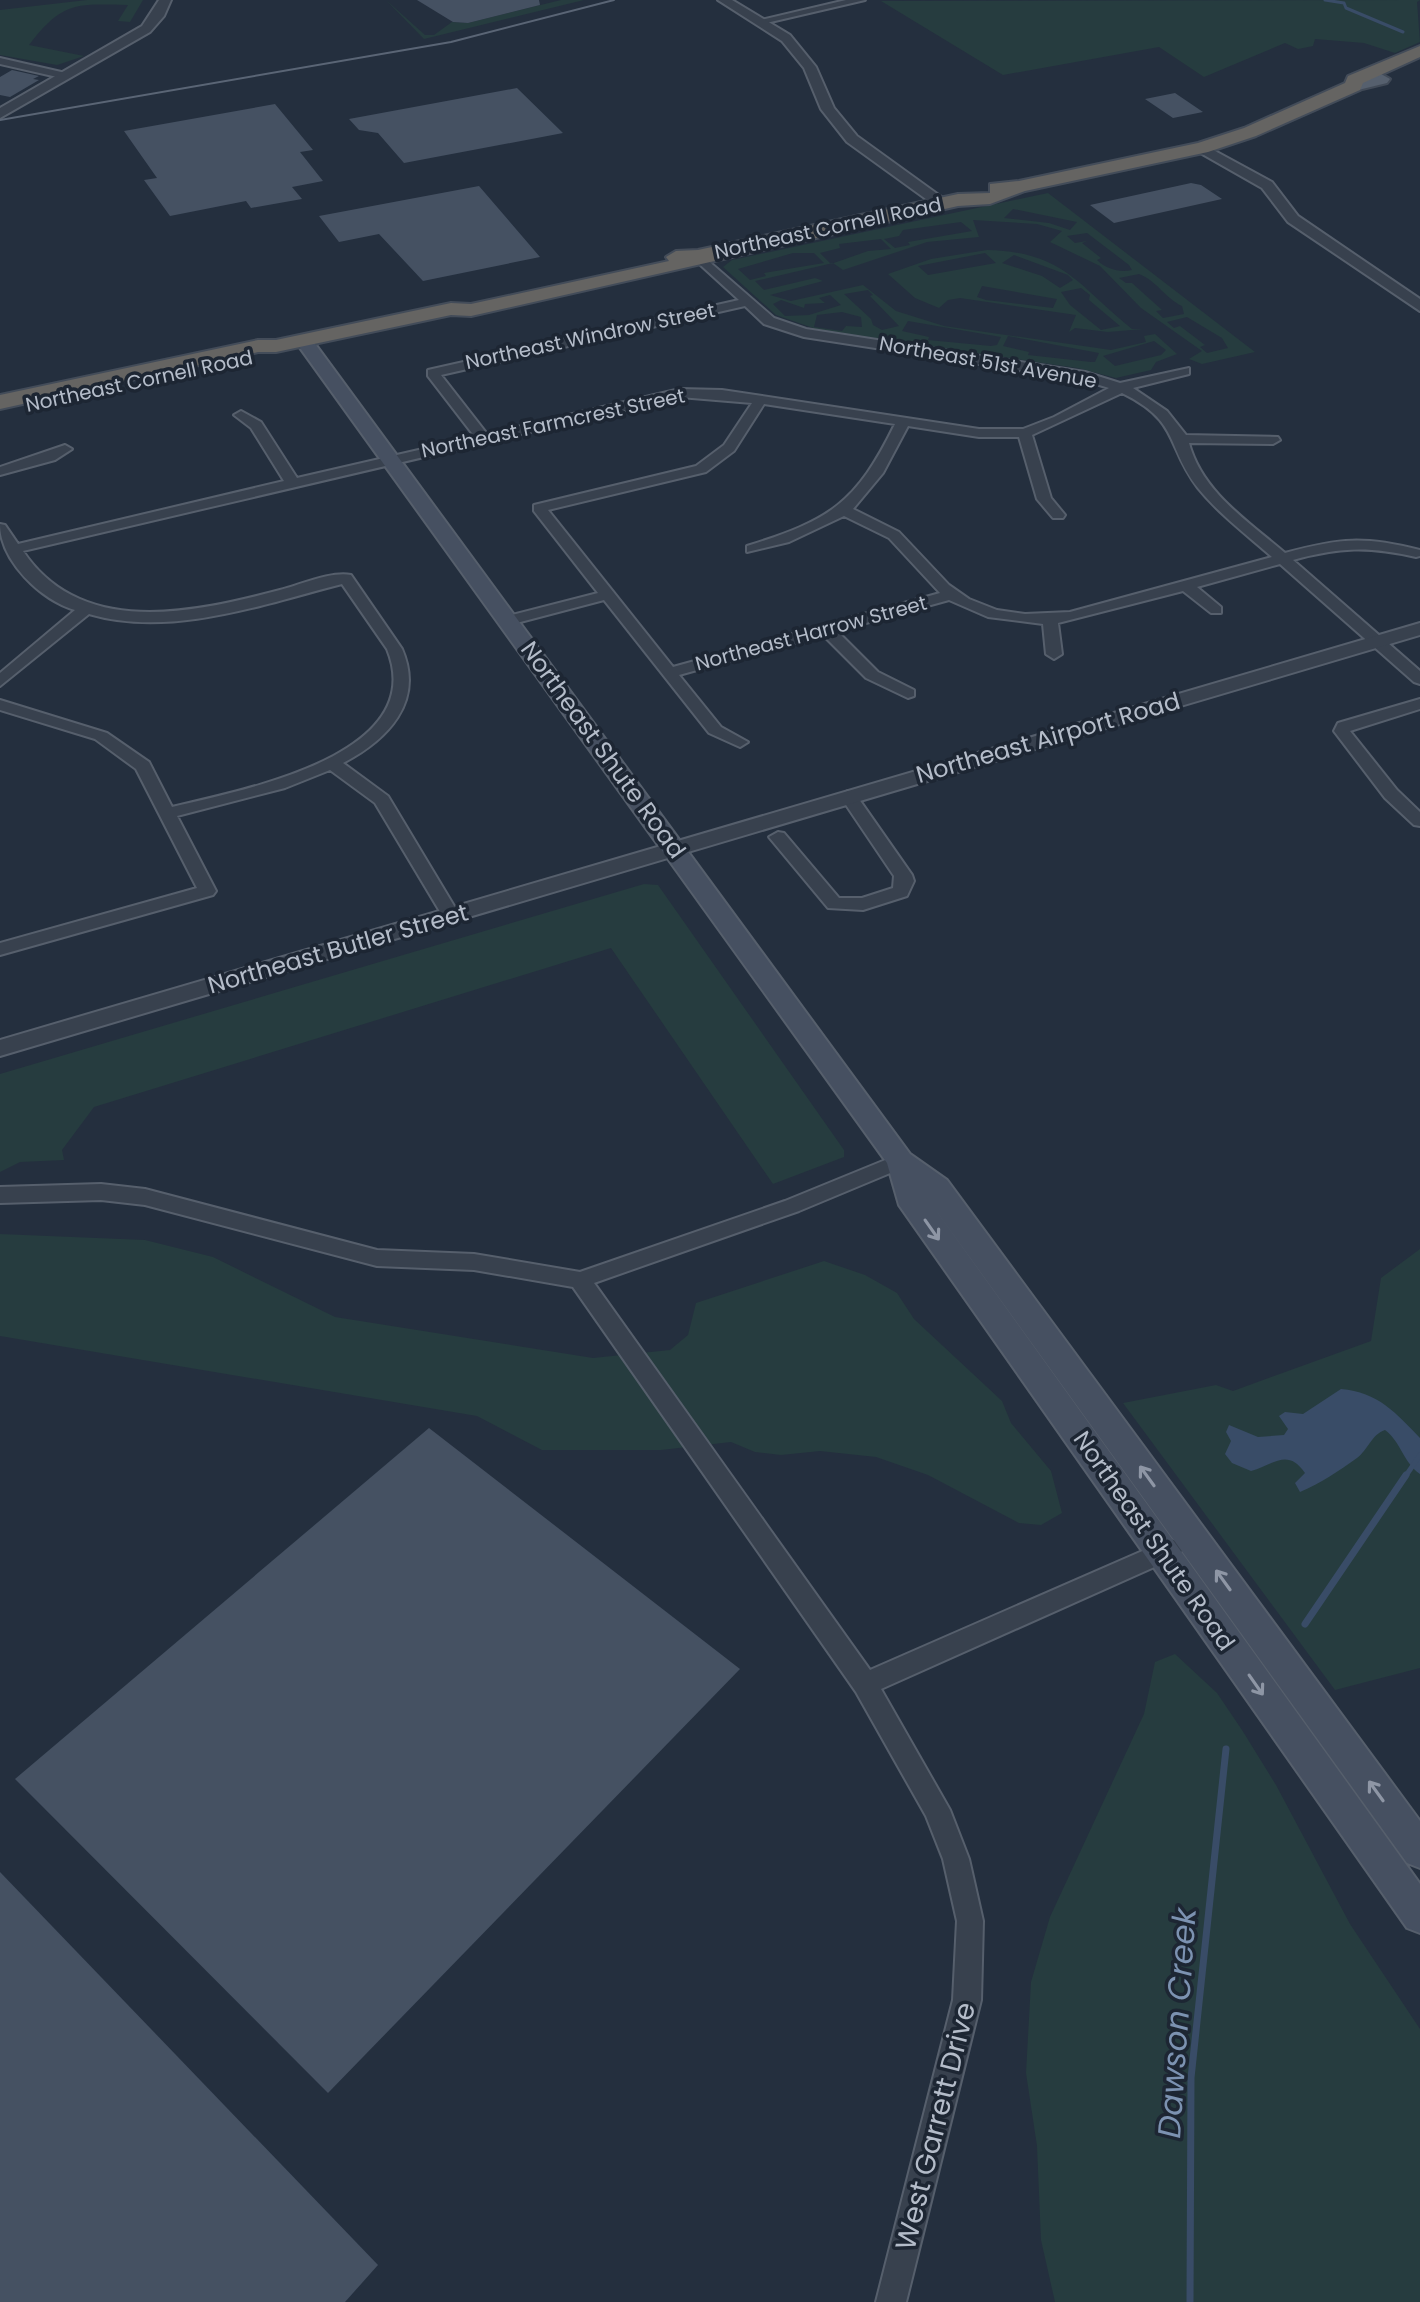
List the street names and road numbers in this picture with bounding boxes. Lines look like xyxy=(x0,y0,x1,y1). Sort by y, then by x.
street label: Northeast Cornell Road xyxy=(712,190,944,266)
street label: Northeast Windrow Street xyxy=(463,296,717,376)
street label: Northeast 51st Avenue xyxy=(877,329,1099,395)
street label: Northeast Cornell Road xyxy=(23,343,255,419)
street label: Northeast Farmcrest Street xyxy=(419,381,687,465)
street label: Northeast Harrow Street xyxy=(692,589,930,677)
street label: Northeast Shute Road xyxy=(513,634,694,865)
street label: Northeast Airport Road xyxy=(912,684,1184,791)
street label: Northeast Butler Street xyxy=(204,896,472,1001)
street label: Northeast Shute Road xyxy=(1066,1424,1243,1657)
street label: West Garrett Drive xyxy=(886,1998,985,2254)

